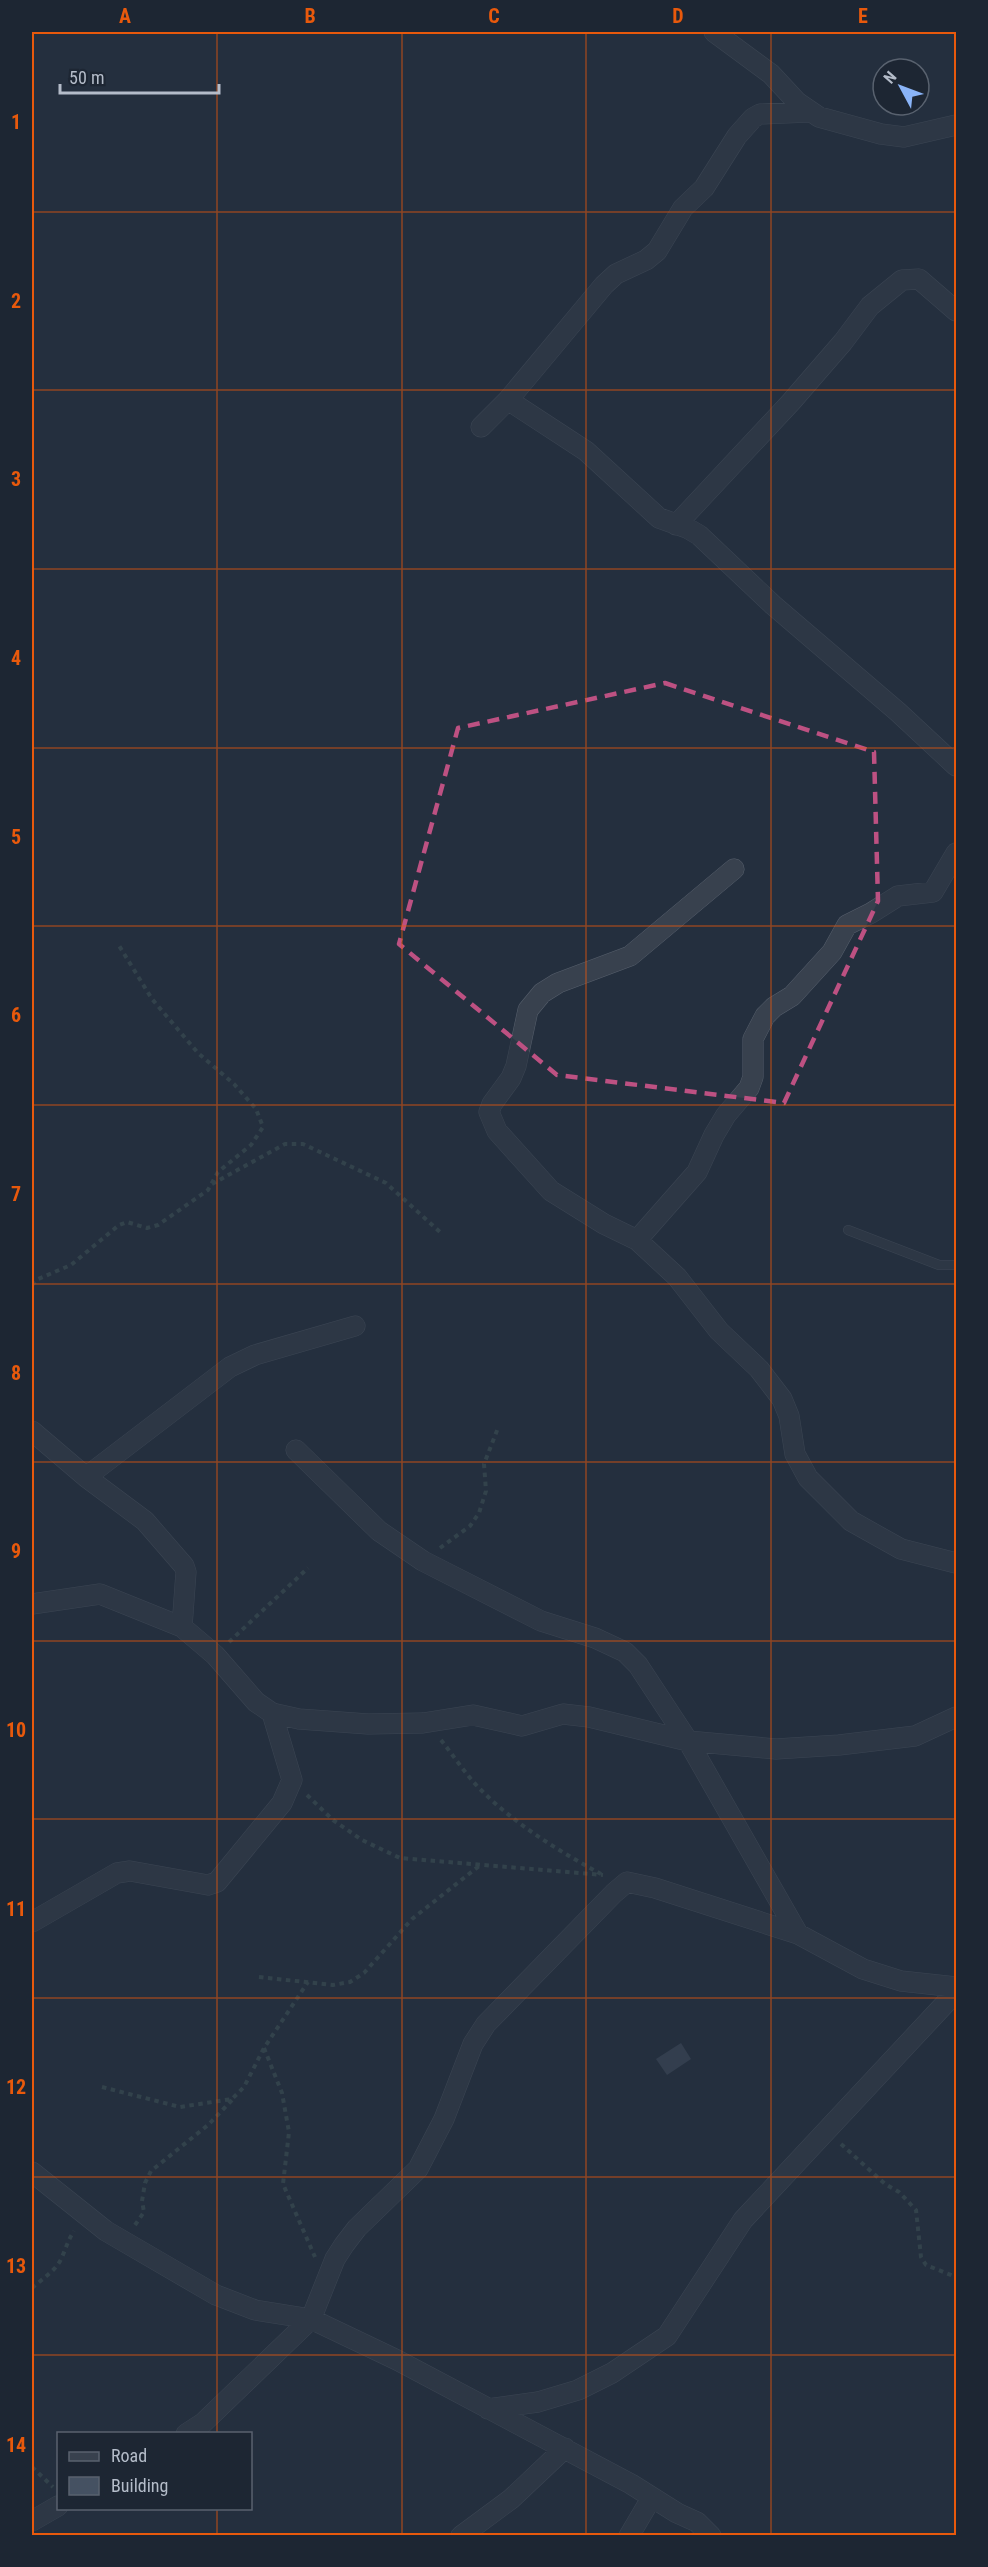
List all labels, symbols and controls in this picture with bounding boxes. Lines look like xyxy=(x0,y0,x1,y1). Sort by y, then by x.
text: A xyxy=(119,4,131,28)
text: B xyxy=(304,4,316,28)
text: C xyxy=(488,4,500,28)
text: D xyxy=(672,4,684,28)
text: E xyxy=(858,4,868,28)
scale bar xyxy=(60,57,219,95)
north arrow xyxy=(871,57,931,117)
text: 50 m xyxy=(69,67,104,88)
text: N xyxy=(880,68,900,87)
text: 1 xyxy=(11,110,21,134)
text: 2 xyxy=(11,289,21,313)
text: 3 xyxy=(11,467,21,491)
text: 4 xyxy=(11,646,21,670)
text: 5 xyxy=(11,825,21,849)
text: 6 xyxy=(11,1003,21,1027)
text: 7 xyxy=(11,1182,21,1206)
text: 8 xyxy=(11,1361,21,1385)
text: 9 xyxy=(11,1539,21,1563)
text: 10 xyxy=(6,1718,26,1742)
text: 11 xyxy=(6,1897,26,1921)
text: 12 xyxy=(6,2075,26,2099)
text: 13 xyxy=(6,2254,26,2278)
legend xyxy=(57,2432,252,2510)
text: 14 xyxy=(6,2433,26,2457)
text: Road xyxy=(111,2445,147,2466)
text: Building xyxy=(111,2475,168,2496)

